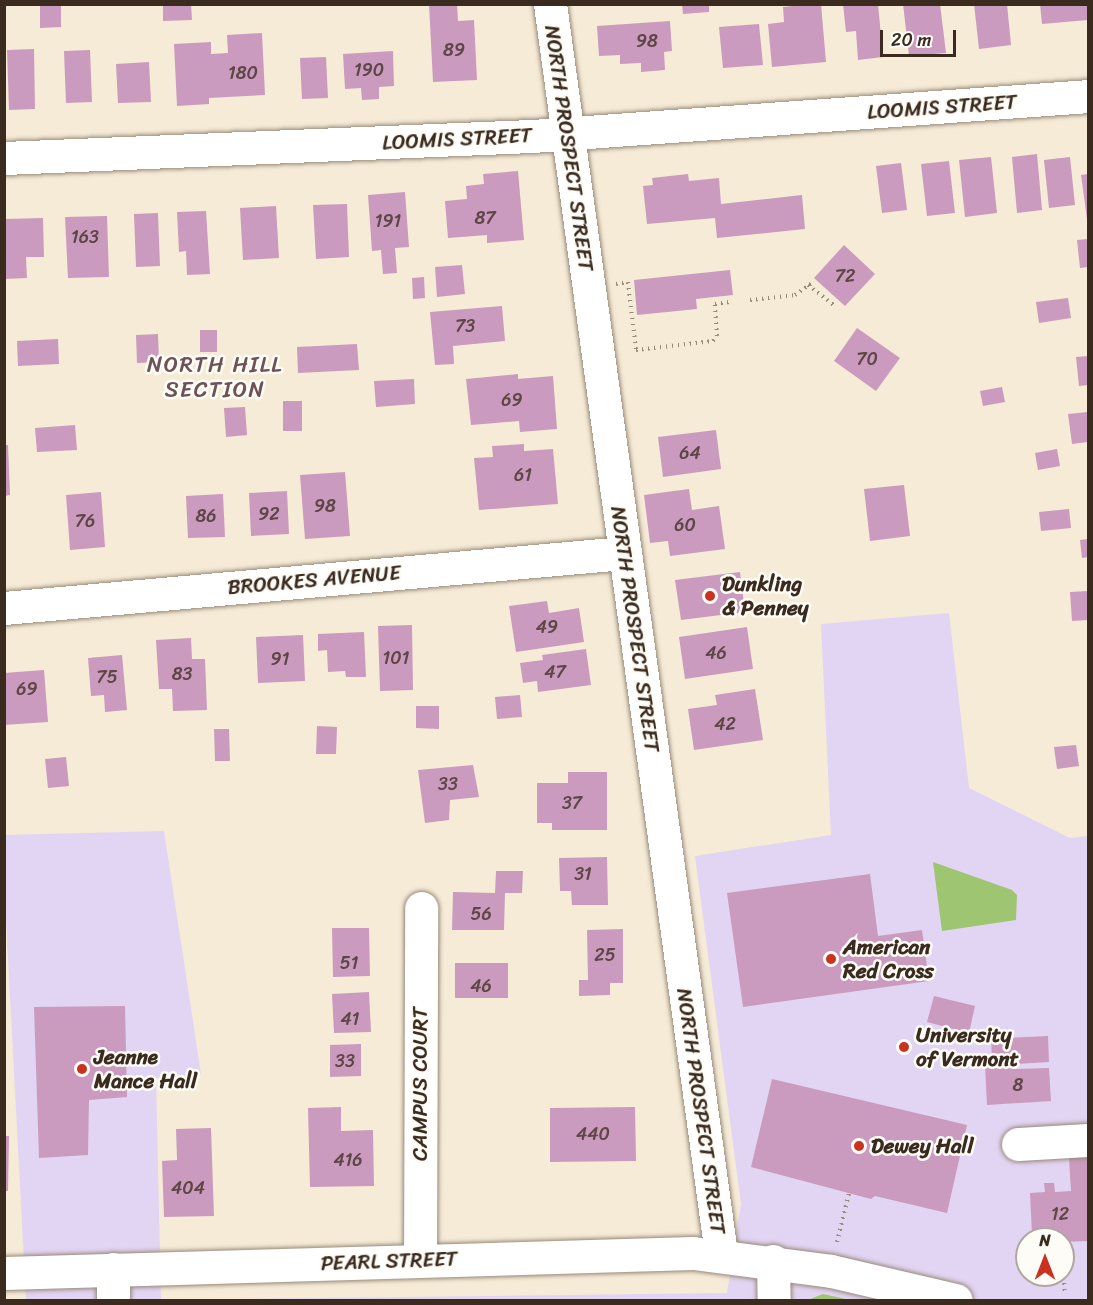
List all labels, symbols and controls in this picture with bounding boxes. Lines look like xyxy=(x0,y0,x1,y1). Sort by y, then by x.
scale bar xyxy=(883,18,960,56)
street label: NORTH PROSPECT STREET xyxy=(539,24,599,272)
text: 20 m xyxy=(891,24,931,56)
house number: 98 xyxy=(636,30,658,52)
house number: 89 xyxy=(443,39,465,61)
house number: 190 xyxy=(354,59,384,81)
house number: 180 xyxy=(228,62,258,84)
street label: LOOMIS STREET xyxy=(866,89,1018,125)
street label: LOOMIS STREET xyxy=(382,122,532,156)
house number: 87 xyxy=(474,207,496,229)
house number: 191 xyxy=(375,210,401,232)
house number: 163 xyxy=(71,226,99,248)
house number: 72 xyxy=(835,265,855,287)
house number: 73 xyxy=(455,315,475,337)
house number: 70 xyxy=(856,348,878,370)
district label: NORTH HILL SECTION xyxy=(148,351,282,402)
house number: 69 xyxy=(501,389,523,411)
house number: 64 xyxy=(679,442,701,464)
house number: 61 xyxy=(514,464,532,486)
house number: 98 xyxy=(314,495,336,517)
house number: 92 xyxy=(258,503,280,525)
house number: 86 xyxy=(195,505,217,527)
street label: NORTH PROSPECT STREET xyxy=(605,505,665,753)
house number: 76 xyxy=(75,510,95,532)
house number: 60 xyxy=(674,514,696,536)
street label: BROOKES AVENUE xyxy=(226,560,402,600)
place label: Dunkling & Penney xyxy=(722,571,808,621)
marker: Dunkling & Penney xyxy=(703,589,717,603)
house number: 49 xyxy=(536,616,558,638)
house number: 46 xyxy=(705,642,727,664)
house number: 101 xyxy=(383,647,409,669)
house number: 91 xyxy=(271,648,289,670)
house number: 47 xyxy=(544,661,566,683)
house number: 83 xyxy=(172,663,192,685)
house number: 75 xyxy=(96,666,118,688)
house number: 69 xyxy=(16,678,38,700)
house number: 42 xyxy=(714,713,736,735)
house number: 33 xyxy=(438,773,458,795)
house number: 37 xyxy=(562,792,582,814)
house number: 31 xyxy=(574,863,592,885)
house number: 56 xyxy=(470,903,492,925)
place label: American Red Cross xyxy=(843,934,934,984)
house number: 25 xyxy=(594,944,616,966)
house number: 51 xyxy=(340,952,358,974)
marker: American Red Cross xyxy=(824,952,838,966)
house number: 46 xyxy=(470,975,492,997)
street label: NORTH PROSPECT STREET xyxy=(671,987,731,1235)
house number: 41 xyxy=(341,1008,359,1030)
street label: CAMPUS COURT xyxy=(407,1008,433,1160)
place label: University of Vermont xyxy=(916,1022,1019,1072)
marker: University of Vermont xyxy=(897,1040,911,1054)
place label: Jeanne Mance Hall xyxy=(94,1044,197,1094)
house number: 33 xyxy=(335,1050,355,1072)
marker: Jeanne Mance Hall xyxy=(75,1062,89,1076)
house number: 8 xyxy=(1013,1074,1023,1096)
house number: 440 xyxy=(576,1123,610,1145)
place label: Dewey Hall xyxy=(871,1133,973,1159)
marker: Dewey Hall xyxy=(852,1139,866,1153)
house number: 416 xyxy=(333,1149,363,1171)
house number: 404 xyxy=(171,1177,205,1199)
house number: 12 xyxy=(1051,1203,1069,1225)
text: N xyxy=(1039,1226,1051,1255)
north arrow xyxy=(1015,1227,1075,1287)
street label: PEARL STREET xyxy=(320,1246,458,1276)

